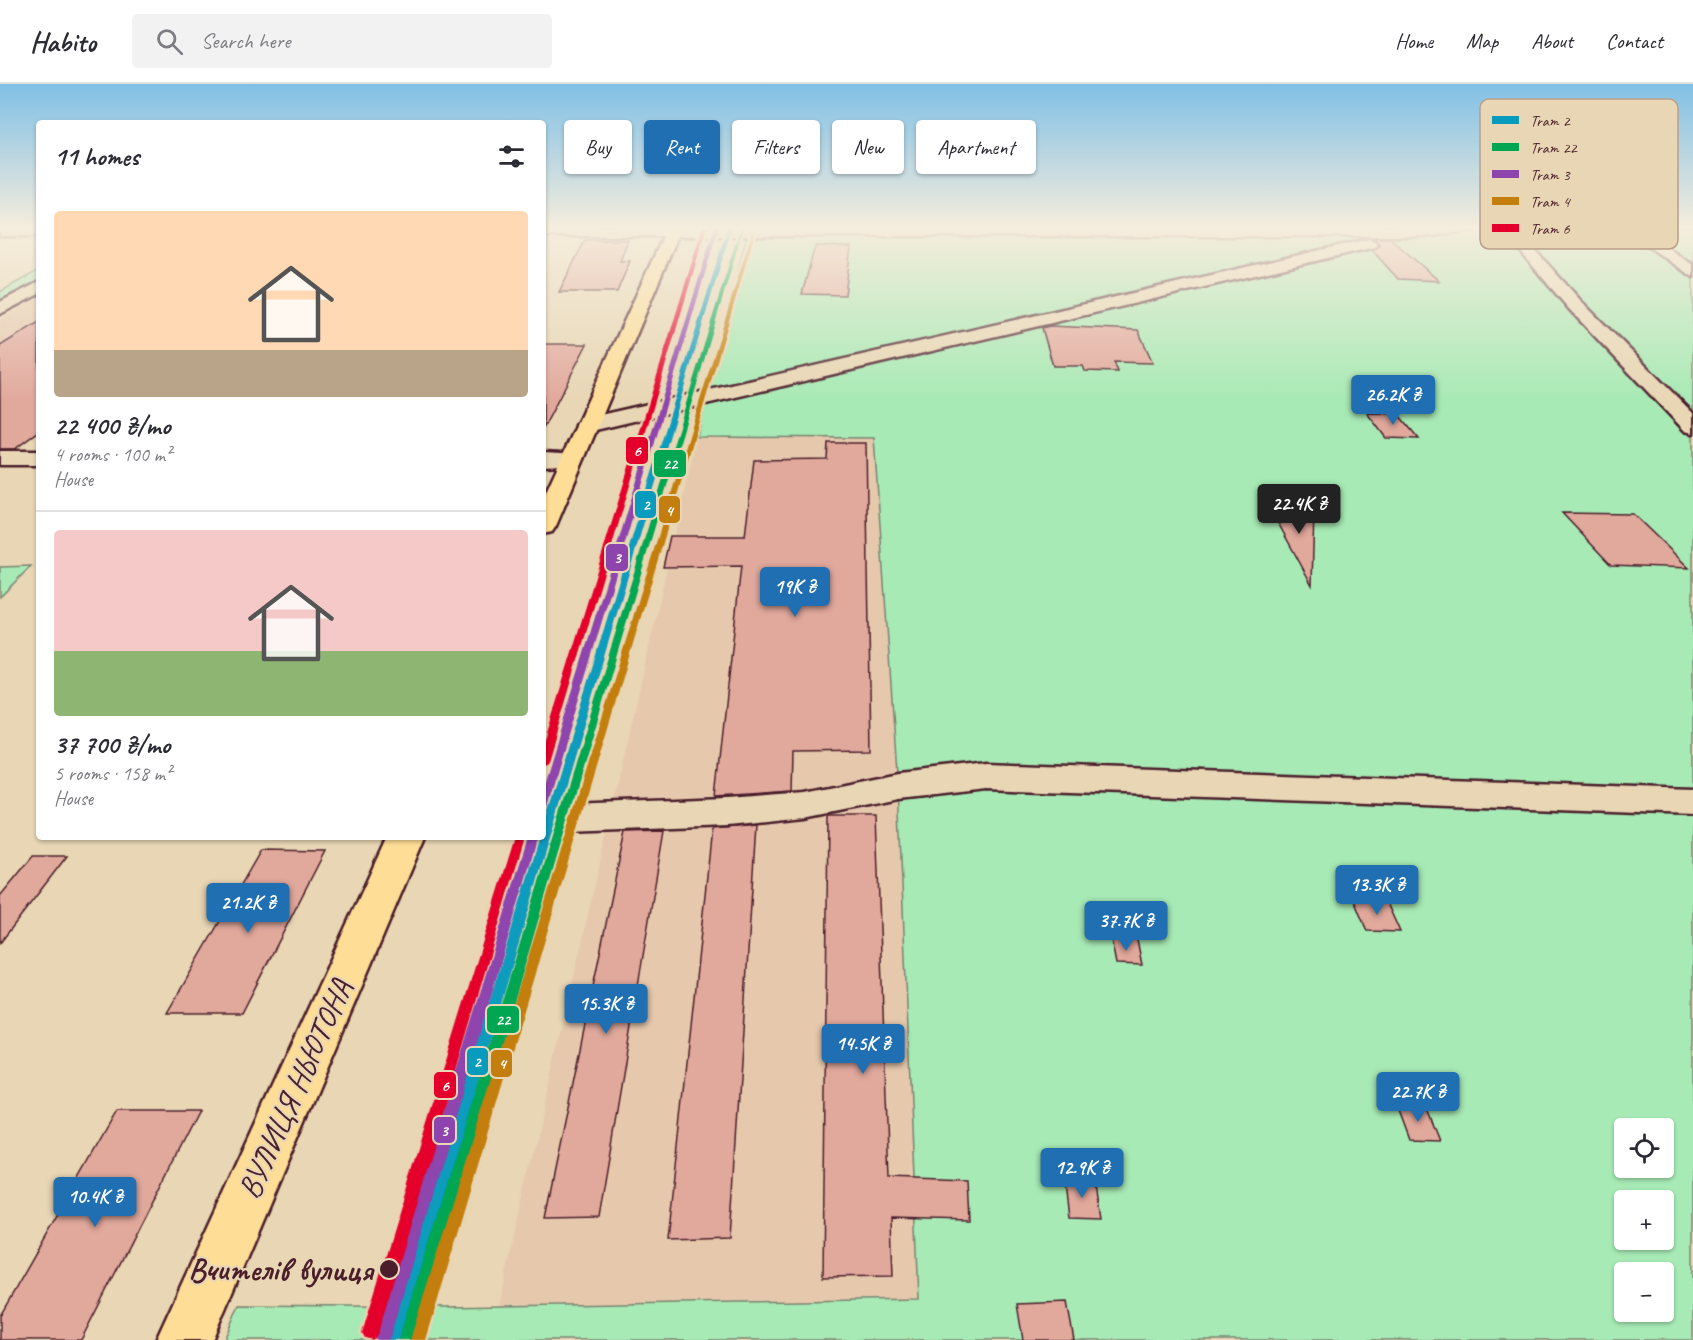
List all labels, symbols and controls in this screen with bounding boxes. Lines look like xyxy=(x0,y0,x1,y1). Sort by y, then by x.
search box xyxy=(132,14,552,68)
text: Habito xyxy=(30,24,96,59)
icon: search xyxy=(153,25,186,58)
text: Search here xyxy=(201,27,291,55)
text: Home xyxy=(1395,28,1433,54)
text: Map xyxy=(1466,28,1498,54)
text: About xyxy=(1531,28,1573,54)
text: Contact xyxy=(1606,28,1663,54)
legend xyxy=(1480,99,1678,249)
text: Tram 2 xyxy=(1530,111,1571,131)
chip: Buy xyxy=(564,120,632,174)
chip: Rent xyxy=(644,120,720,174)
chip: Filters xyxy=(732,120,820,174)
chip: New xyxy=(832,120,904,174)
chip: Apartment xyxy=(916,120,1036,174)
text: Tram 22 xyxy=(1530,138,1579,158)
text: 11 homes xyxy=(54,140,139,173)
icon: filters xyxy=(495,140,528,173)
text: Tram 3 xyxy=(1530,165,1571,185)
text: Tram 4 xyxy=(1530,192,1571,212)
text: Tram 6 xyxy=(1530,219,1570,239)
icon: home xyxy=(237,250,345,358)
pin: 26.2K ₴ xyxy=(1338,375,1448,426)
text: 26.2K ₴ xyxy=(1365,382,1421,407)
text: 22 400 ₴/mo xyxy=(54,409,170,442)
line badge: 6 xyxy=(625,436,649,465)
text: 6 xyxy=(633,441,642,461)
text: 4 rooms · 100 m² xyxy=(54,442,171,467)
line badge: 22 xyxy=(653,449,687,478)
text: 22 xyxy=(663,454,679,474)
text: House xyxy=(54,467,93,492)
pin: 22.4K ₴ xyxy=(1244,484,1354,535)
line badge: 2 xyxy=(634,490,657,519)
text: 22.4K ₴ xyxy=(1271,491,1327,516)
text: 2 xyxy=(642,495,651,515)
line badge: 4 xyxy=(658,495,681,524)
text: 4 xyxy=(665,501,674,521)
line badge: 3 xyxy=(605,543,629,572)
text: 3 xyxy=(613,548,622,568)
pin: 19K ₴ xyxy=(753,567,837,618)
icon: home xyxy=(237,569,345,677)
text: 19K ₴ xyxy=(774,574,816,599)
text: 37 700 ₴/mo xyxy=(54,728,170,761)
text: 5 rooms · 158 m² xyxy=(54,761,171,786)
text: House xyxy=(54,786,93,811)
pin: 13.3K ₴ xyxy=(1322,865,1432,916)
text: 13.3K ₴ xyxy=(1349,872,1405,897)
pin: 21.2K ₴ xyxy=(193,883,303,934)
text: 21.2K ₴ xyxy=(220,890,276,915)
pin: 37.7K ₴ xyxy=(1071,901,1181,952)
text: 37.7K ₴ xyxy=(1099,908,1153,933)
street label: ВУЛИЦЯ НЬЮТОНА xyxy=(228,972,362,1205)
pin: 15.3K ₴ xyxy=(551,984,661,1035)
text: 15.3K ₴ xyxy=(579,991,633,1016)
line badge: 22 xyxy=(486,1005,520,1034)
text: 22 xyxy=(496,1010,512,1030)
pin: 14.5K ₴ xyxy=(808,1024,918,1075)
text: 14.5K ₴ xyxy=(836,1031,890,1056)
line badge: 2 xyxy=(466,1047,489,1076)
line badge: 4 xyxy=(490,1049,513,1078)
text: 2 xyxy=(473,1052,482,1072)
text: 4 xyxy=(498,1054,507,1074)
line badge: 6 xyxy=(433,1071,457,1099)
pin: 22.7K ₴ xyxy=(1363,1072,1473,1123)
text: 6 xyxy=(441,1076,450,1096)
text: 22.7K ₴ xyxy=(1390,1079,1446,1104)
line badge: 3 xyxy=(433,1116,456,1144)
map controls xyxy=(1614,1118,1674,1322)
button: locate xyxy=(1614,1118,1674,1178)
text: 3 xyxy=(440,1121,449,1141)
pin: 12.9K ₴ xyxy=(1027,1148,1137,1199)
text: 12.9K ₴ xyxy=(1055,1155,1109,1180)
pin: 10.4K ₴ xyxy=(40,1177,150,1228)
text: 10.4K ₴ xyxy=(67,1184,123,1209)
button: + xyxy=(1614,1190,1674,1250)
place label: Вчителів вулиця xyxy=(188,1249,376,1290)
marker: Вчителів вулиця xyxy=(378,1258,400,1280)
button: − xyxy=(1614,1262,1674,1322)

